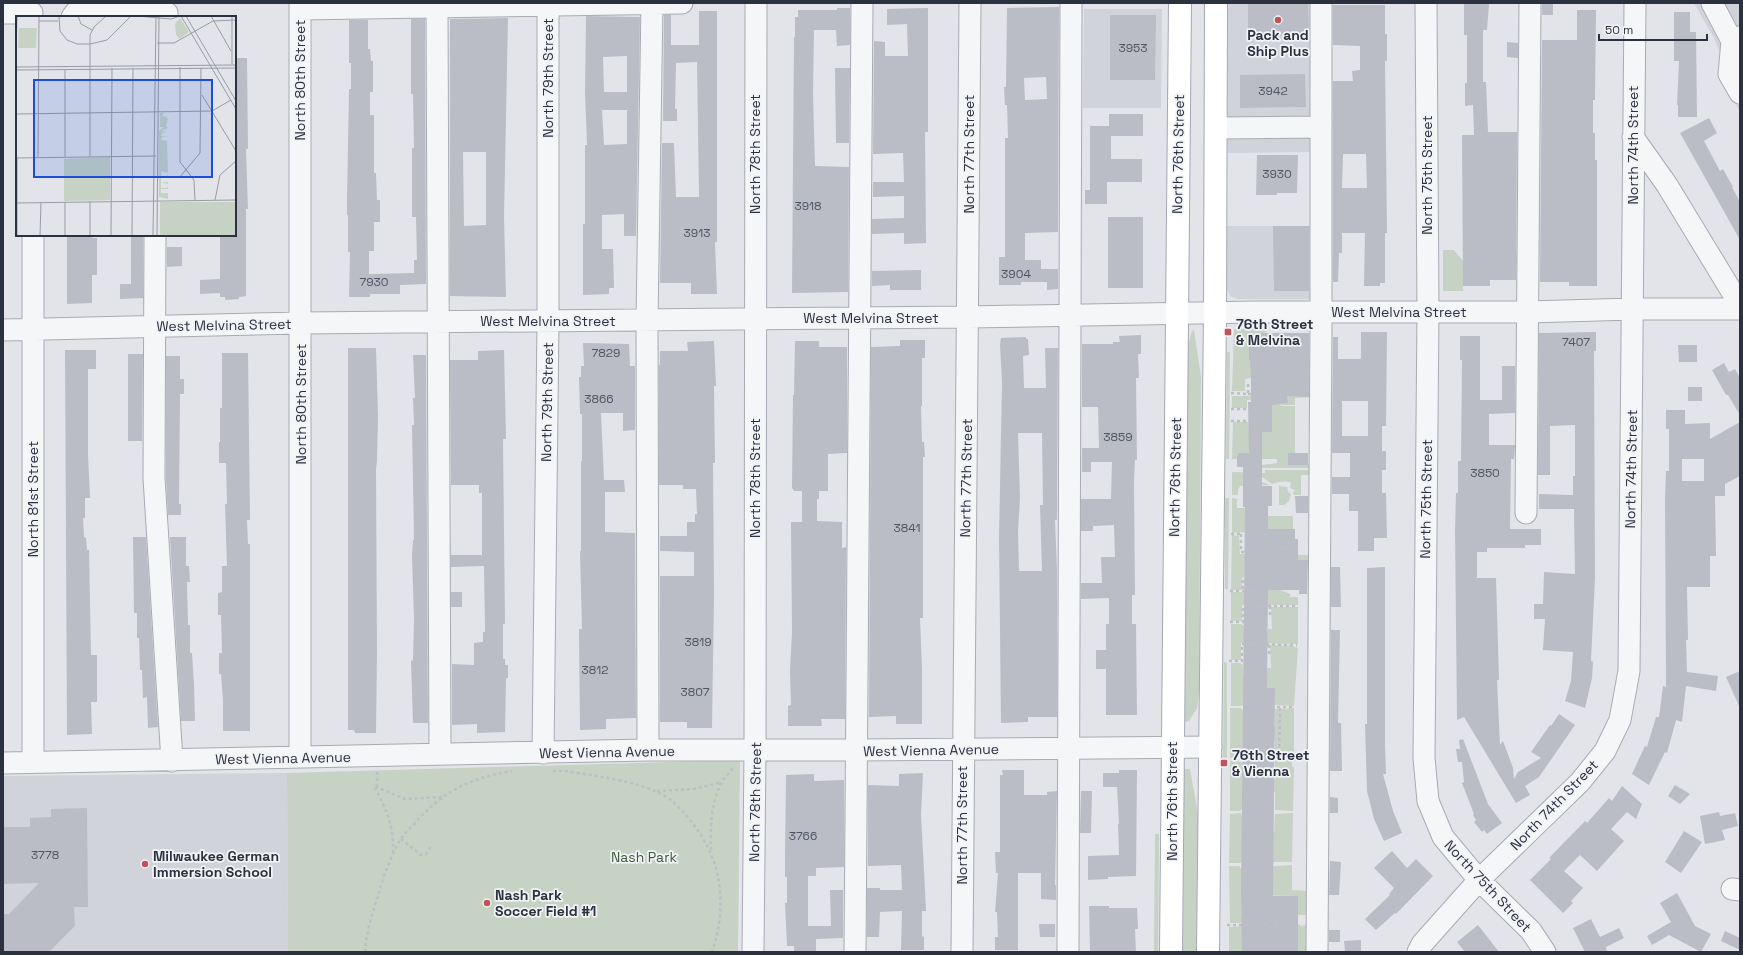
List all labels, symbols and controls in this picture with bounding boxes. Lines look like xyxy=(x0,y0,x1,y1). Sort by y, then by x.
marker: Pack and Ship Plus xyxy=(1273,15,1283,25)
inset map xyxy=(16,16,236,236)
scale bar xyxy=(1599,16,1707,42)
street label: North 79th Street xyxy=(539,18,557,138)
street label: North 80th Street xyxy=(291,20,309,140)
text: 50 m xyxy=(1605,22,1633,38)
place label: Pack and Ship Plus xyxy=(1247,26,1309,60)
house number: 3953 xyxy=(1118,40,1148,56)
house number: 3942 xyxy=(1258,83,1288,99)
street label: North 74th Street xyxy=(1624,85,1642,205)
street label: North 78th Street xyxy=(746,94,764,214)
street label: North 77th Street xyxy=(960,94,978,214)
street label: North 76th Street xyxy=(1168,94,1188,214)
street label: North 75th Street xyxy=(1418,115,1436,235)
house number: 3930 xyxy=(1262,166,1292,182)
house number: 3918 xyxy=(794,198,822,214)
house number: 3913 xyxy=(684,225,710,241)
house number: 3904 xyxy=(1001,266,1031,282)
house number: 7930 xyxy=(359,274,389,290)
street label: West Melvina Street xyxy=(1331,303,1467,321)
street label: West Melvina Street xyxy=(803,309,939,327)
street label: West Melvina Street xyxy=(480,312,616,330)
street label: West Melvina Street xyxy=(156,315,292,335)
place label: 76th Street & Melvina xyxy=(1236,315,1313,349)
marker: 76th Street & Melvina xyxy=(1223,327,1233,337)
house number: 7407 xyxy=(1562,334,1590,350)
street label: North 79th Street xyxy=(537,342,557,462)
street label: North 80th Street xyxy=(292,344,310,464)
house number: 7829 xyxy=(592,345,620,361)
house number: 3866 xyxy=(584,391,614,407)
street label: North 74th Street xyxy=(1621,409,1641,529)
street label: North 76th Street xyxy=(1165,417,1185,537)
street label: North 78th Street xyxy=(746,418,764,538)
street label: North 77th Street xyxy=(956,418,976,538)
house number: 3859 xyxy=(1103,429,1133,445)
street label: North 75th Street xyxy=(1416,439,1436,559)
street label: North 81st Street xyxy=(24,441,42,557)
house number: 3850 xyxy=(1470,465,1500,481)
house number: 3841 xyxy=(894,520,920,536)
house number: 3819 xyxy=(684,634,712,650)
house number: 3812 xyxy=(582,662,608,678)
house number: 3807 xyxy=(681,684,710,700)
street label: West Vienna Avenue xyxy=(863,740,999,760)
street label: North 76th Street xyxy=(1163,741,1181,861)
street label: West Vienna Avenue xyxy=(539,742,675,762)
street label: North 78th Street xyxy=(745,742,765,862)
place label: 76th Street & Vienna xyxy=(1232,746,1309,780)
street label: West Vienna Avenue xyxy=(215,748,351,768)
street label: North 74th Street xyxy=(1506,756,1602,854)
marker: 76th Street & Vienna xyxy=(1219,758,1229,768)
street label: North 77th Street xyxy=(953,765,971,885)
house number: 3766 xyxy=(789,828,817,844)
street label: North 75th Street xyxy=(1441,836,1535,936)
house number: 3778 xyxy=(31,847,59,863)
place label: Milwaukee German Immersion School xyxy=(153,847,279,881)
park label: Nash Park xyxy=(611,848,677,866)
marker: Milwaukee German Immersion School xyxy=(140,859,150,869)
place label: Nash Park Soccer Field #1 xyxy=(495,886,596,920)
marker: Nash Park Soccer Field #1 xyxy=(482,898,492,908)

